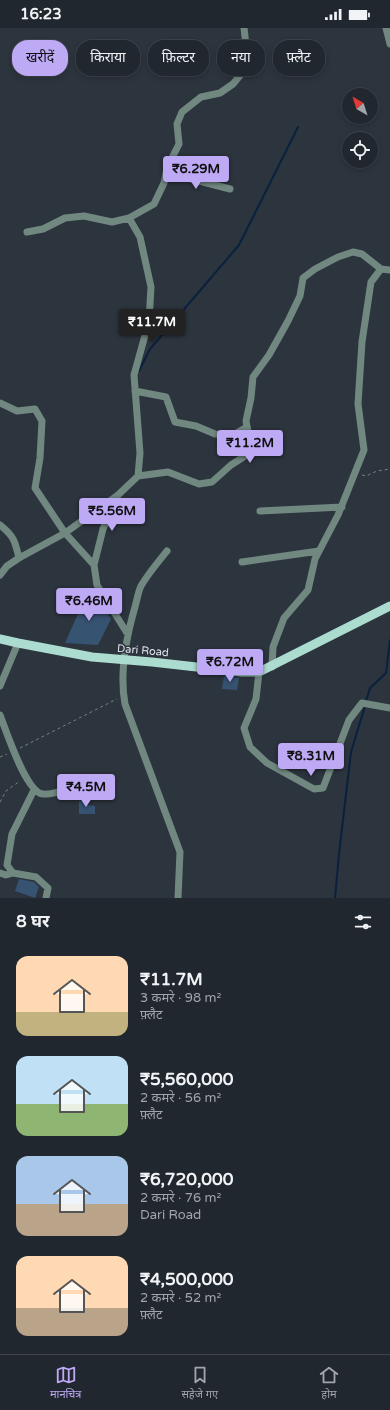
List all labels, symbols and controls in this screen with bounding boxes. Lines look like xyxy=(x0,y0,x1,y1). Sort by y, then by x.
text: 16:23 xyxy=(20,5,62,23)
chip: खरीदें xyxy=(12,40,68,76)
chip: किराया xyxy=(76,40,140,76)
chip: फ़िल्टर xyxy=(148,40,209,76)
chip: नया xyxy=(217,40,265,76)
chip: फ़्लैट xyxy=(273,40,325,76)
north arrow xyxy=(342,88,378,124)
map controls xyxy=(342,88,378,168)
button: locate xyxy=(342,132,378,168)
pin: ₹6.29M xyxy=(163,156,229,190)
text: ₹6.29M xyxy=(172,161,220,177)
pin: ₹11.7M xyxy=(119,309,185,343)
text: ₹11.7M xyxy=(128,314,176,330)
pin: ₹11.2M xyxy=(217,430,283,464)
text: ₹11.2M xyxy=(226,435,274,451)
pin: ₹5.56M xyxy=(79,498,145,532)
text: ₹5.56M xyxy=(88,503,136,519)
pin: ₹6.46M xyxy=(56,588,122,622)
text: ₹6.46M xyxy=(65,593,113,609)
street label: Dari Road xyxy=(117,642,169,659)
pin: ₹6.72M xyxy=(197,649,263,683)
text: ₹6.72M xyxy=(206,654,254,670)
pin: ₹8.31M xyxy=(278,743,344,777)
text: ₹8.31M xyxy=(287,748,335,764)
pin: ₹4.5M xyxy=(58,774,114,808)
text: ₹4.5M xyxy=(66,779,106,795)
text: 8 घर xyxy=(16,911,50,932)
icon: filters xyxy=(352,911,374,933)
text: ₹11.7M xyxy=(140,969,203,990)
icon: home xyxy=(48,972,96,1020)
text: 3 कमरे · 98 m² xyxy=(140,990,221,1006)
text: फ़्लैट xyxy=(140,1007,163,1023)
text: ₹5,560,000 xyxy=(140,1069,233,1090)
icon: home xyxy=(48,1072,96,1120)
text: 2 कमरे · 56 m² xyxy=(140,1090,221,1106)
text: फ़्लैट xyxy=(140,1107,163,1123)
text: ₹6,720,000 xyxy=(140,1169,233,1190)
icon: home xyxy=(48,1172,96,1220)
text: 2 कमरे · 76 m² xyxy=(140,1190,221,1206)
text: Dari Road xyxy=(140,1207,201,1223)
text: ₹4,500,000 xyxy=(140,1269,234,1290)
icon: home xyxy=(48,1272,96,1320)
text: 2 कमरे · 52 m² xyxy=(140,1290,221,1306)
text: फ़्लैट xyxy=(140,1307,163,1323)
tab: मानचित्र xyxy=(50,1364,81,1402)
tab: सहेजे गए xyxy=(181,1364,218,1402)
tab: होम xyxy=(318,1364,340,1402)

